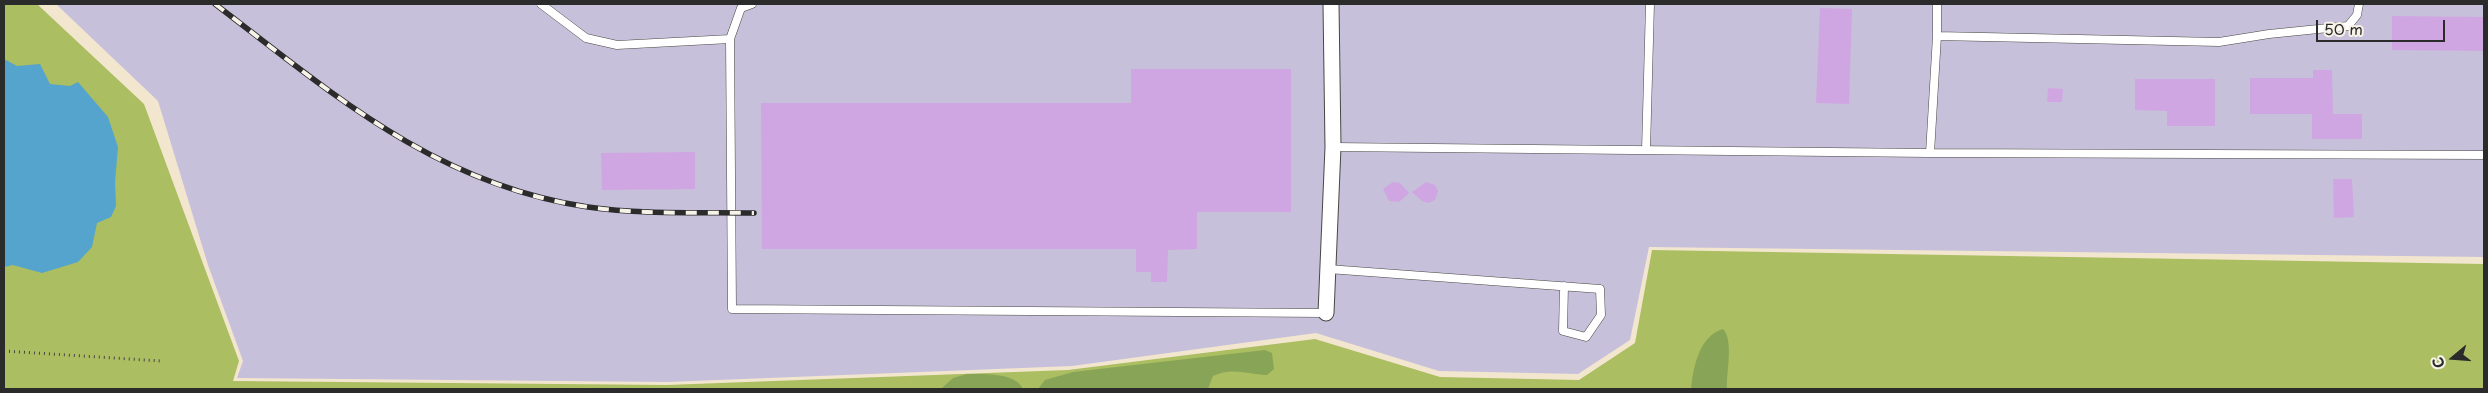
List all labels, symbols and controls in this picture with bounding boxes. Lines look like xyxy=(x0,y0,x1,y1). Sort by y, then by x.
scale bar xyxy=(2318,10,2447,42)
text: 50 m xyxy=(2324,17,2363,40)
north arrow xyxy=(2428,333,2478,383)
text: С xyxy=(2427,355,2450,371)

